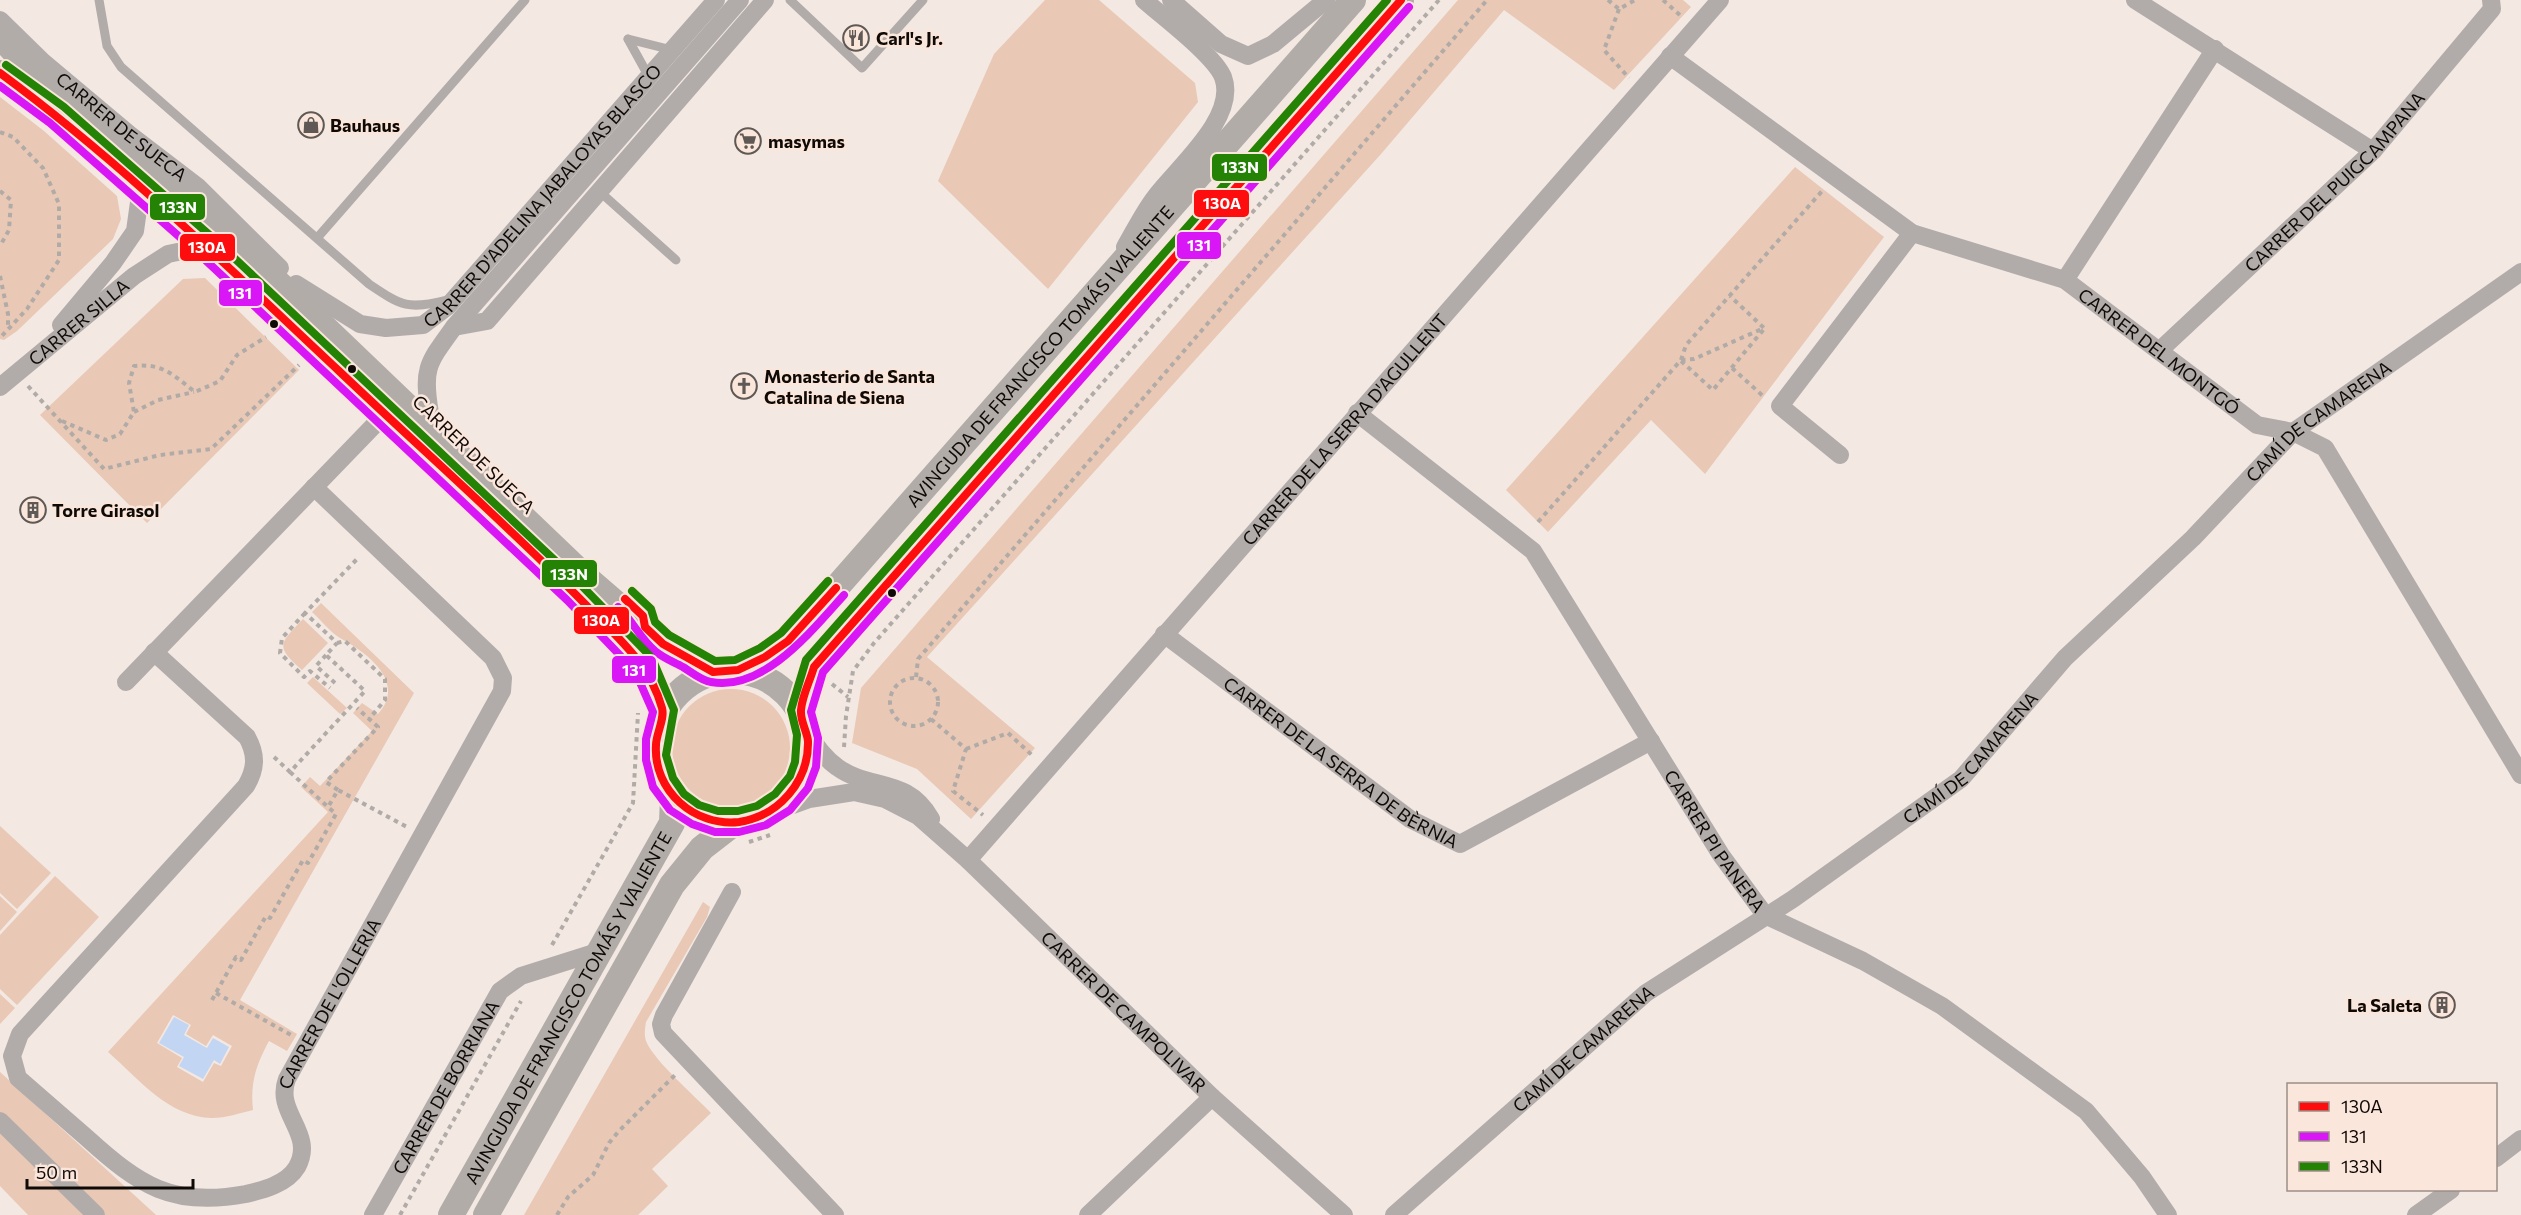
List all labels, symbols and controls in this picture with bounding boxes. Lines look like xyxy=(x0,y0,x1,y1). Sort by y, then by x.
restaurant icon: Carl's Jr. xyxy=(841,23,871,53)
place label: Carl's Jr. xyxy=(876,27,943,49)
street label: CARRER D'ADELINA JABALOYAS BLASCO xyxy=(419,60,666,332)
street label: CARRER DE SUECA xyxy=(52,67,192,186)
street label: CARRER DEL PUIGCAMPANA xyxy=(2240,87,2429,277)
shop icon: Bauhaus xyxy=(296,110,326,140)
place label: Bauhaus xyxy=(330,114,400,136)
supermarket icon: masymas xyxy=(733,126,763,156)
place label: masymas xyxy=(768,130,845,152)
line badge: 133N xyxy=(1211,153,1268,182)
text: 133N xyxy=(1221,157,1259,176)
line badge: 130A xyxy=(1193,189,1250,218)
line badge: 133N xyxy=(149,193,206,221)
text: 130A xyxy=(1203,193,1242,212)
text: 133N xyxy=(159,197,197,216)
street label: AVINGUDA DE FRANCISCO TOMÁS I VALIENTE xyxy=(901,201,1178,511)
line badge: 131 xyxy=(1176,231,1222,260)
line badge: 130A xyxy=(179,233,236,262)
text: 131 xyxy=(1187,235,1211,254)
text: 130A xyxy=(188,237,227,256)
street label: CARRER SILLA xyxy=(24,274,133,370)
line badge: 131 xyxy=(218,279,263,307)
text: 131 xyxy=(228,283,252,302)
street label: CARRER DEL MONTGÓ xyxy=(2074,283,2244,419)
street label: CARRER DE LA SERRA D'AGULLENT xyxy=(1237,309,1452,550)
unlabelled marker xyxy=(268,318,280,330)
street label: CAMÍ DE CAMARENA xyxy=(2241,356,2395,486)
unlabelled marker xyxy=(346,363,358,375)
place label: Monasterio de Santa Catalina de Siena xyxy=(764,365,935,408)
church icon: Monasterio de Santa Catalina de Siena xyxy=(729,371,759,401)
street label: CARRER DE SUECA xyxy=(408,390,540,518)
building icon: Torre Girasol xyxy=(18,495,48,525)
place label: Torre Girasol xyxy=(52,499,159,521)
line badge: 133N xyxy=(541,559,598,588)
text: 133N xyxy=(550,564,588,583)
unlabelled marker xyxy=(886,587,898,599)
line badge: 130A xyxy=(573,606,630,635)
text: 130A xyxy=(582,610,621,629)
line badge: 131 xyxy=(611,655,657,684)
text: 131 xyxy=(622,660,646,679)
street label: CARRER DE LA SERRA DE BÈRNIA xyxy=(1219,672,1462,852)
street label: CAMÍ DE CAMARENA xyxy=(1898,687,2042,828)
street label: CARRER PI PANERA xyxy=(1660,766,1770,916)
street label: AVINGUDA DE FRANCISCO TOMÁS Y VALIENTE xyxy=(460,828,676,1188)
street label: CARRER DE L'OLLERIA xyxy=(274,914,385,1091)
street label: CARRER DE CAMPOLIVAR xyxy=(1037,926,1211,1096)
street label: CAMÍ DE CAMARENA xyxy=(1508,980,1658,1117)
building icon: La Saleta xyxy=(2427,990,2457,1020)
place label: La Saleta xyxy=(2347,994,2422,1016)
street label: CARRER DE BORRIANA xyxy=(387,996,504,1178)
legend xyxy=(2287,1083,2497,1191)
text: 130A xyxy=(2341,1095,2383,1117)
text: 131 xyxy=(2341,1125,2367,1147)
scale bar xyxy=(27,1152,194,1190)
text: 133N xyxy=(2341,1155,2383,1177)
text: 50 m xyxy=(36,1161,77,1183)

